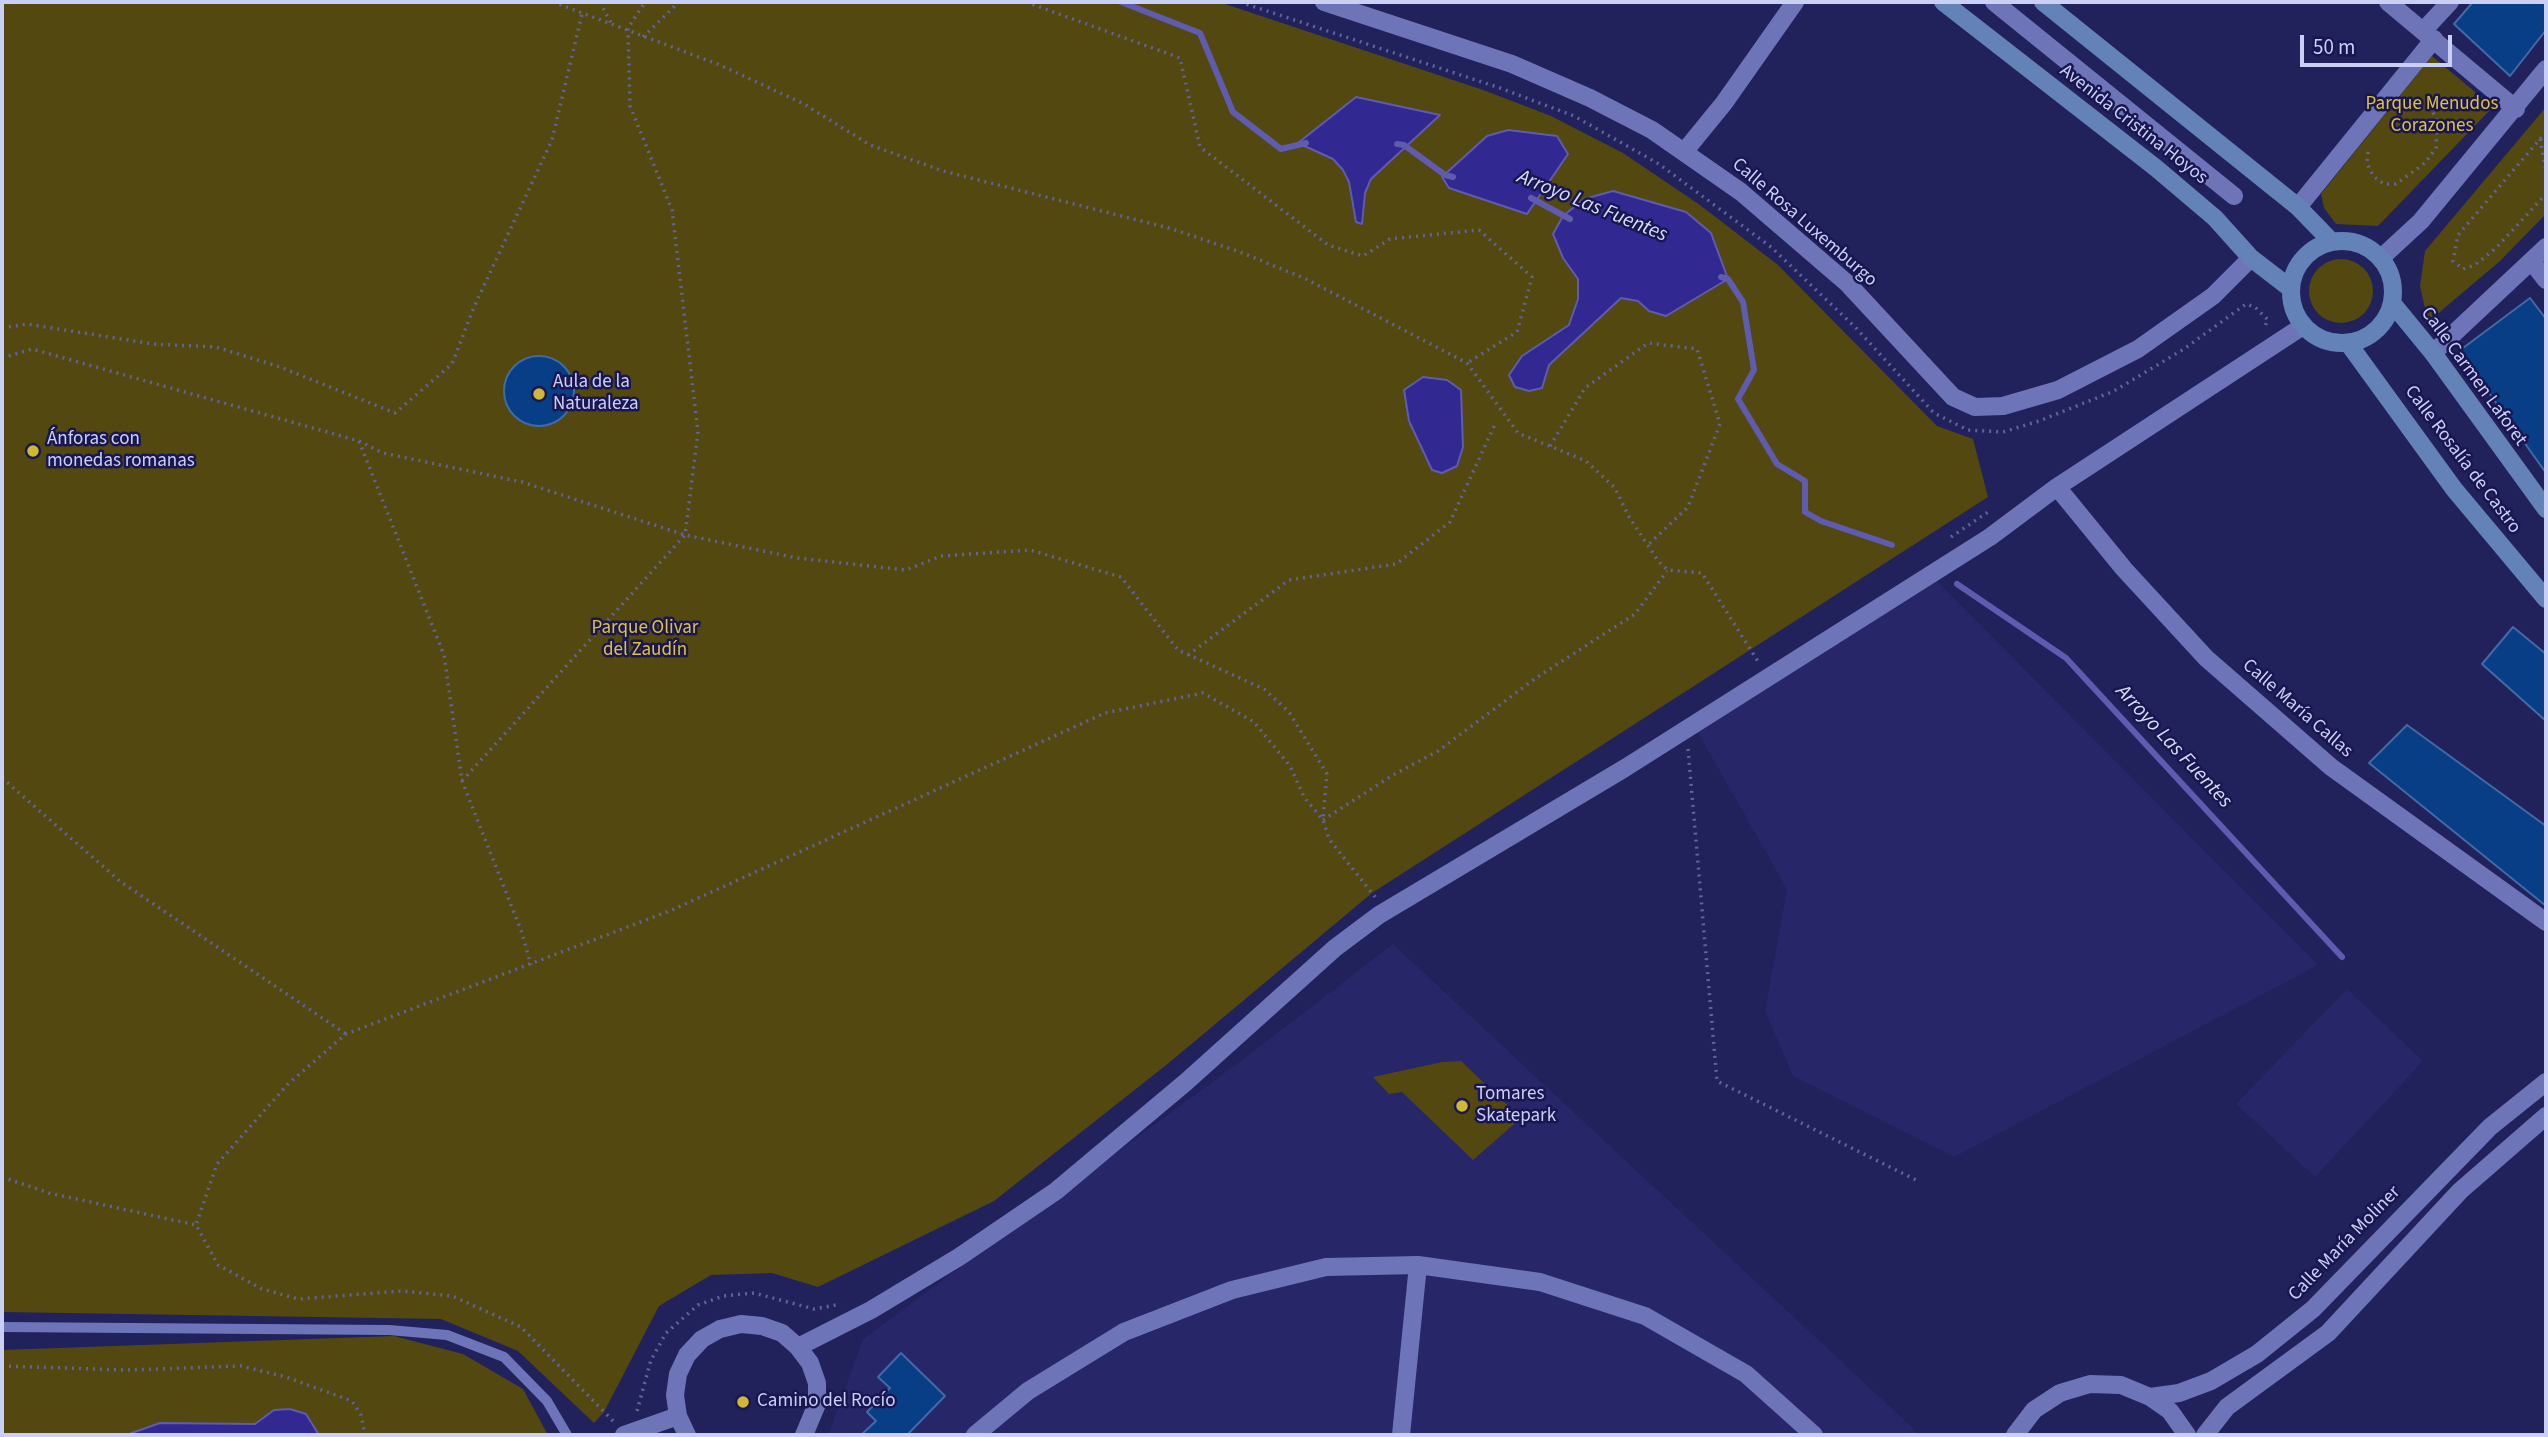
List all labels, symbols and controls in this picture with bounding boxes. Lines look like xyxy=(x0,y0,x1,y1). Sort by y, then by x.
scale bar xyxy=(2303,21,2455,65)
text: 50 m xyxy=(2313,32,2355,62)
street label: Avenida Cristina Hoyos xyxy=(2054,60,2212,190)
park label: Parque Menudos Corazones xyxy=(2366,94,2498,138)
street label: Calle Rosa Luxemburgo xyxy=(1727,154,1881,292)
water label: Arroyo Las Fuentes xyxy=(1513,165,1671,249)
street label: Calle Carmen Laforet xyxy=(2415,303,2531,451)
place label: Aula de la Naturaleza xyxy=(553,372,639,416)
street label: Calle Rosalía de Castro xyxy=(2399,381,2525,539)
marker: Aula de la Naturaleza xyxy=(531,386,547,402)
place label: Ánforas con monedas romanas xyxy=(47,429,195,473)
marker: Ánforas con monedas romanas xyxy=(25,443,41,459)
park label: Parque Olivar del Zaudín xyxy=(592,618,698,662)
street label: Calle María Callas xyxy=(2237,655,2357,763)
water label: Arroyo Las Fuentes xyxy=(2109,680,2237,814)
place label: Tomares Skatepark xyxy=(1476,1084,1556,1128)
marker: Tomares Skatepark xyxy=(1454,1098,1470,1114)
street label: Calle María Moliner xyxy=(2284,1182,2406,1306)
place label: Camino del Rocío xyxy=(757,1391,896,1413)
marker: Camino del Rocío xyxy=(735,1394,751,1410)

